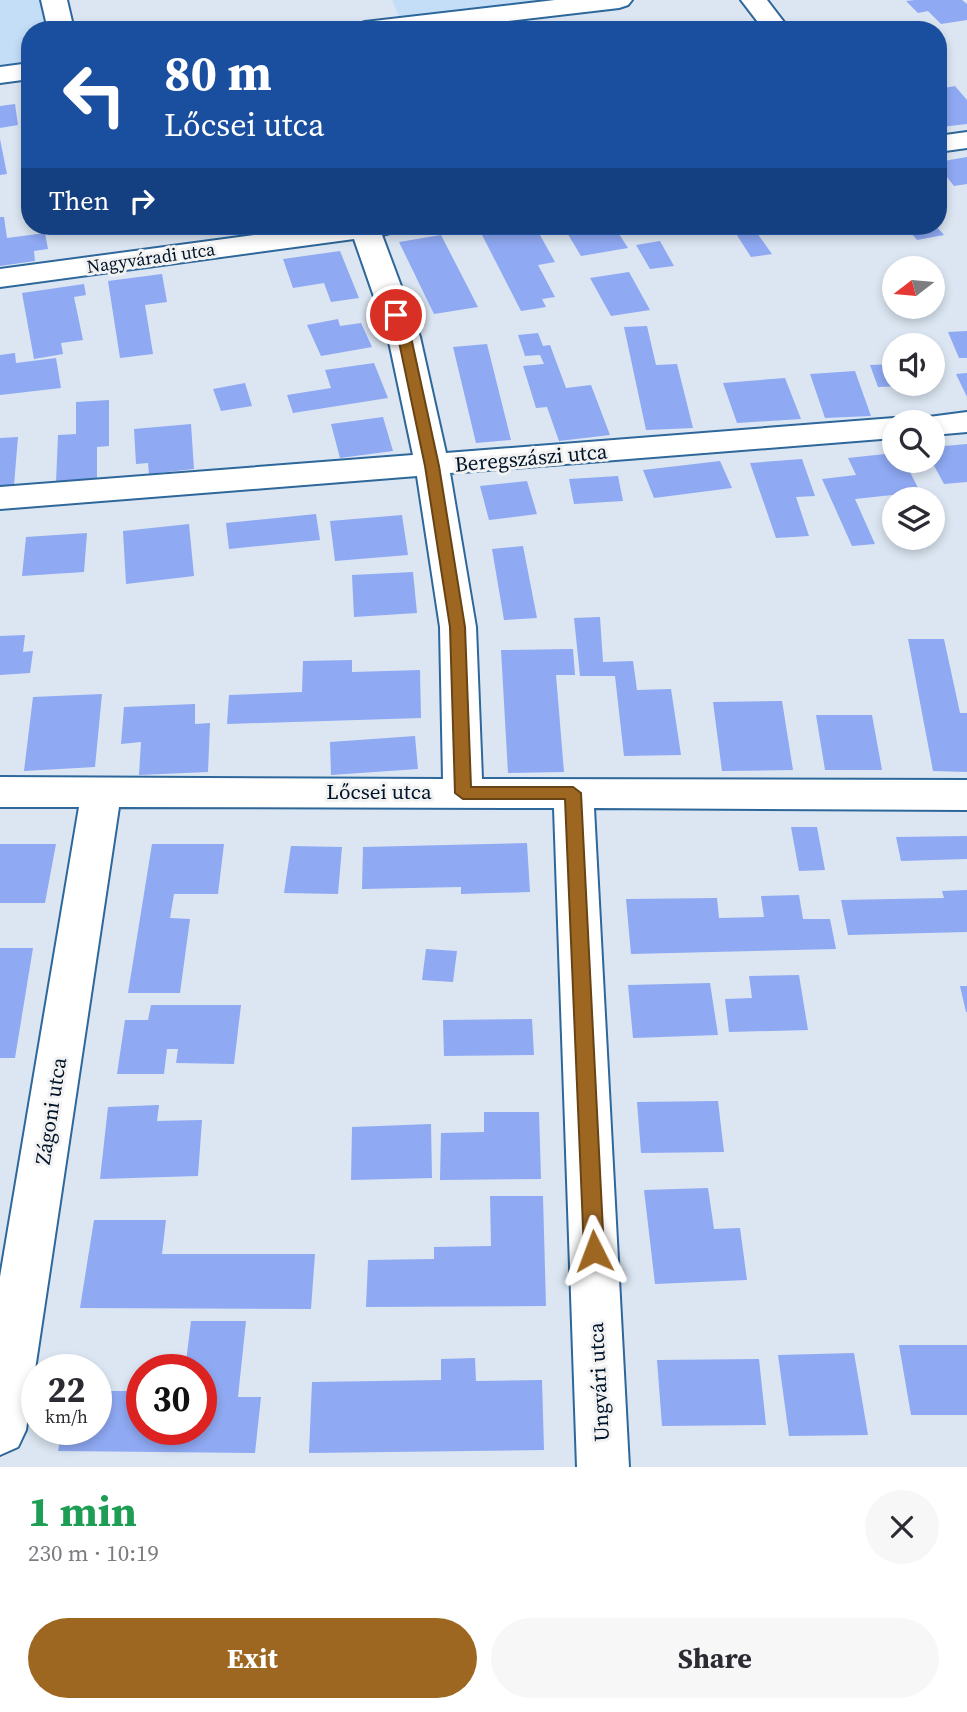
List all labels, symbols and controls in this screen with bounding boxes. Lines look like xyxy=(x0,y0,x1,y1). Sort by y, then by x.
text: 80 m xyxy=(164,39,272,106)
icon: left xyxy=(49,49,140,140)
text: Lőcsei utca xyxy=(164,103,324,147)
icon: right xyxy=(123,182,161,220)
text: Then xyxy=(49,183,109,219)
street label: Nagyváradi utca xyxy=(85,236,218,279)
north arrow xyxy=(882,256,945,318)
map controls xyxy=(882,256,945,550)
pin xyxy=(366,285,426,345)
icon: arrive xyxy=(377,296,415,334)
button: sound xyxy=(882,333,945,396)
button: search xyxy=(882,410,945,473)
street label: Beregszászi utca xyxy=(453,436,609,479)
button: layers xyxy=(882,487,945,550)
street label: Lőcsei utca xyxy=(326,777,432,806)
street label: Zágoni utca xyxy=(28,1055,73,1167)
position arrow xyxy=(557,1214,631,1288)
street label: Ungvári utca xyxy=(581,1321,616,1442)
speed limit sign: 30 xyxy=(126,1354,217,1445)
text: 22 xyxy=(48,1366,85,1414)
text: km/h xyxy=(45,1404,88,1429)
text: 1 min xyxy=(28,1482,137,1540)
button: close xyxy=(865,1490,939,1564)
text: 230 m · 10:19 xyxy=(28,1537,159,1569)
button: Exit xyxy=(28,1618,477,1698)
button: Share xyxy=(491,1618,939,1698)

